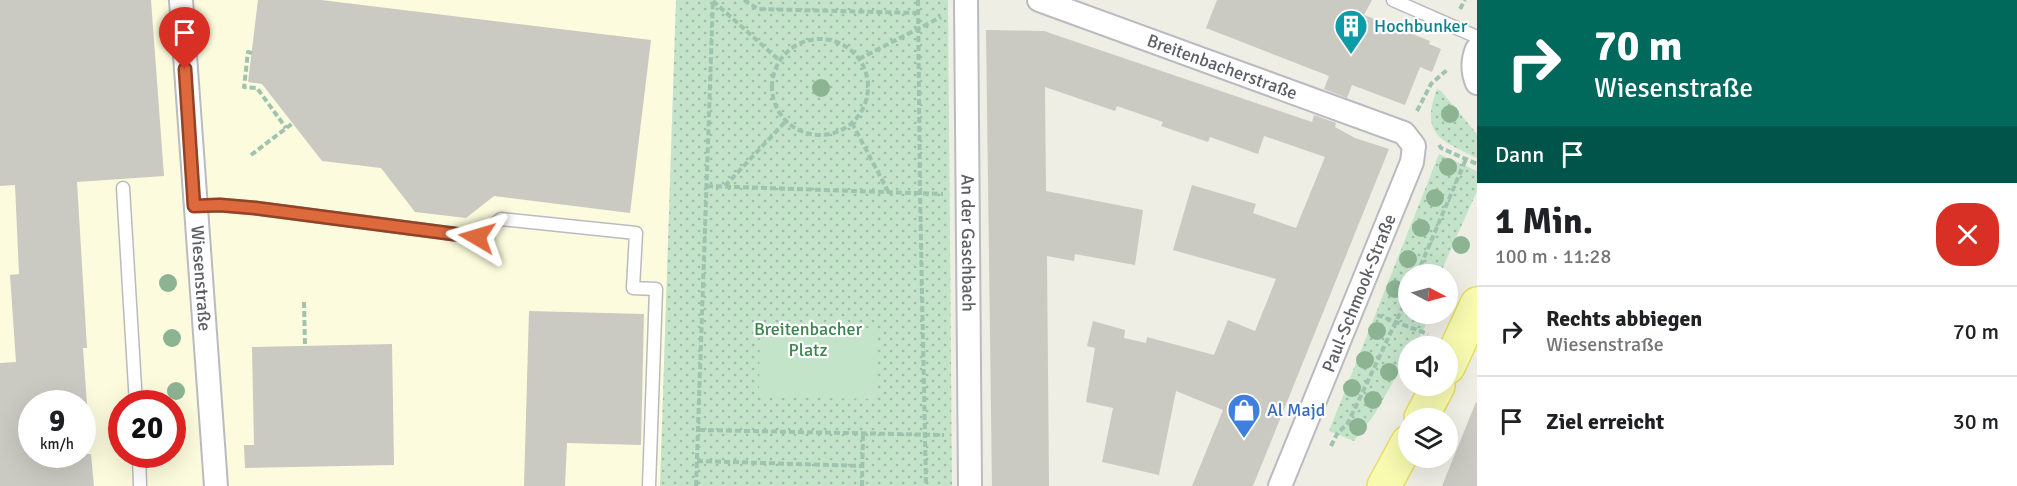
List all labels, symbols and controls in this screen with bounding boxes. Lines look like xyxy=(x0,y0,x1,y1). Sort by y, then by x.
pin xyxy=(159,7,210,69)
building icon: Hochbunker xyxy=(1333,8,1369,55)
place label: Hochbunker xyxy=(1374,15,1468,37)
icon: arrive xyxy=(168,16,201,49)
text: 70 m xyxy=(1594,21,1683,72)
icon: right xyxy=(1495,24,1573,102)
street label: Breitenbacherstraße xyxy=(1144,29,1300,104)
text: Wiesenstraße xyxy=(1594,72,1753,105)
icon: arrive xyxy=(1556,138,1589,171)
text: Dann xyxy=(1495,141,1544,168)
street label: An der Gaschbach xyxy=(956,174,980,312)
text: 1 Min. xyxy=(1495,199,1593,244)
button: close xyxy=(1936,203,1999,266)
position arrow xyxy=(445,205,509,269)
street label: Paul-Schmook-Straße xyxy=(1317,211,1401,375)
street label: Wiesenstraße xyxy=(186,225,216,332)
text: 100 m · 11:28 xyxy=(1495,244,1611,269)
north arrow xyxy=(1398,264,1458,324)
map controls xyxy=(1398,264,1458,468)
text: Rechts abbiegen xyxy=(1546,305,1702,332)
icon: right xyxy=(1495,315,1528,348)
park label: Breitenbacher Platz xyxy=(754,318,862,361)
text: 70 m xyxy=(1953,318,1999,345)
text: Wiesenstraße xyxy=(1546,332,1664,357)
button: sound xyxy=(1398,336,1458,396)
speed limit sign: 20 xyxy=(108,390,186,468)
shop icon: Al Majd xyxy=(1226,392,1262,439)
place label: Al Majd xyxy=(1267,399,1325,421)
text: 9 xyxy=(49,403,65,440)
icon: arrive xyxy=(1495,405,1528,438)
button: layers xyxy=(1398,408,1458,468)
text: Ziel erreicht xyxy=(1546,408,1664,435)
text: 30 m xyxy=(1953,408,1999,435)
text: km/h xyxy=(40,435,74,453)

